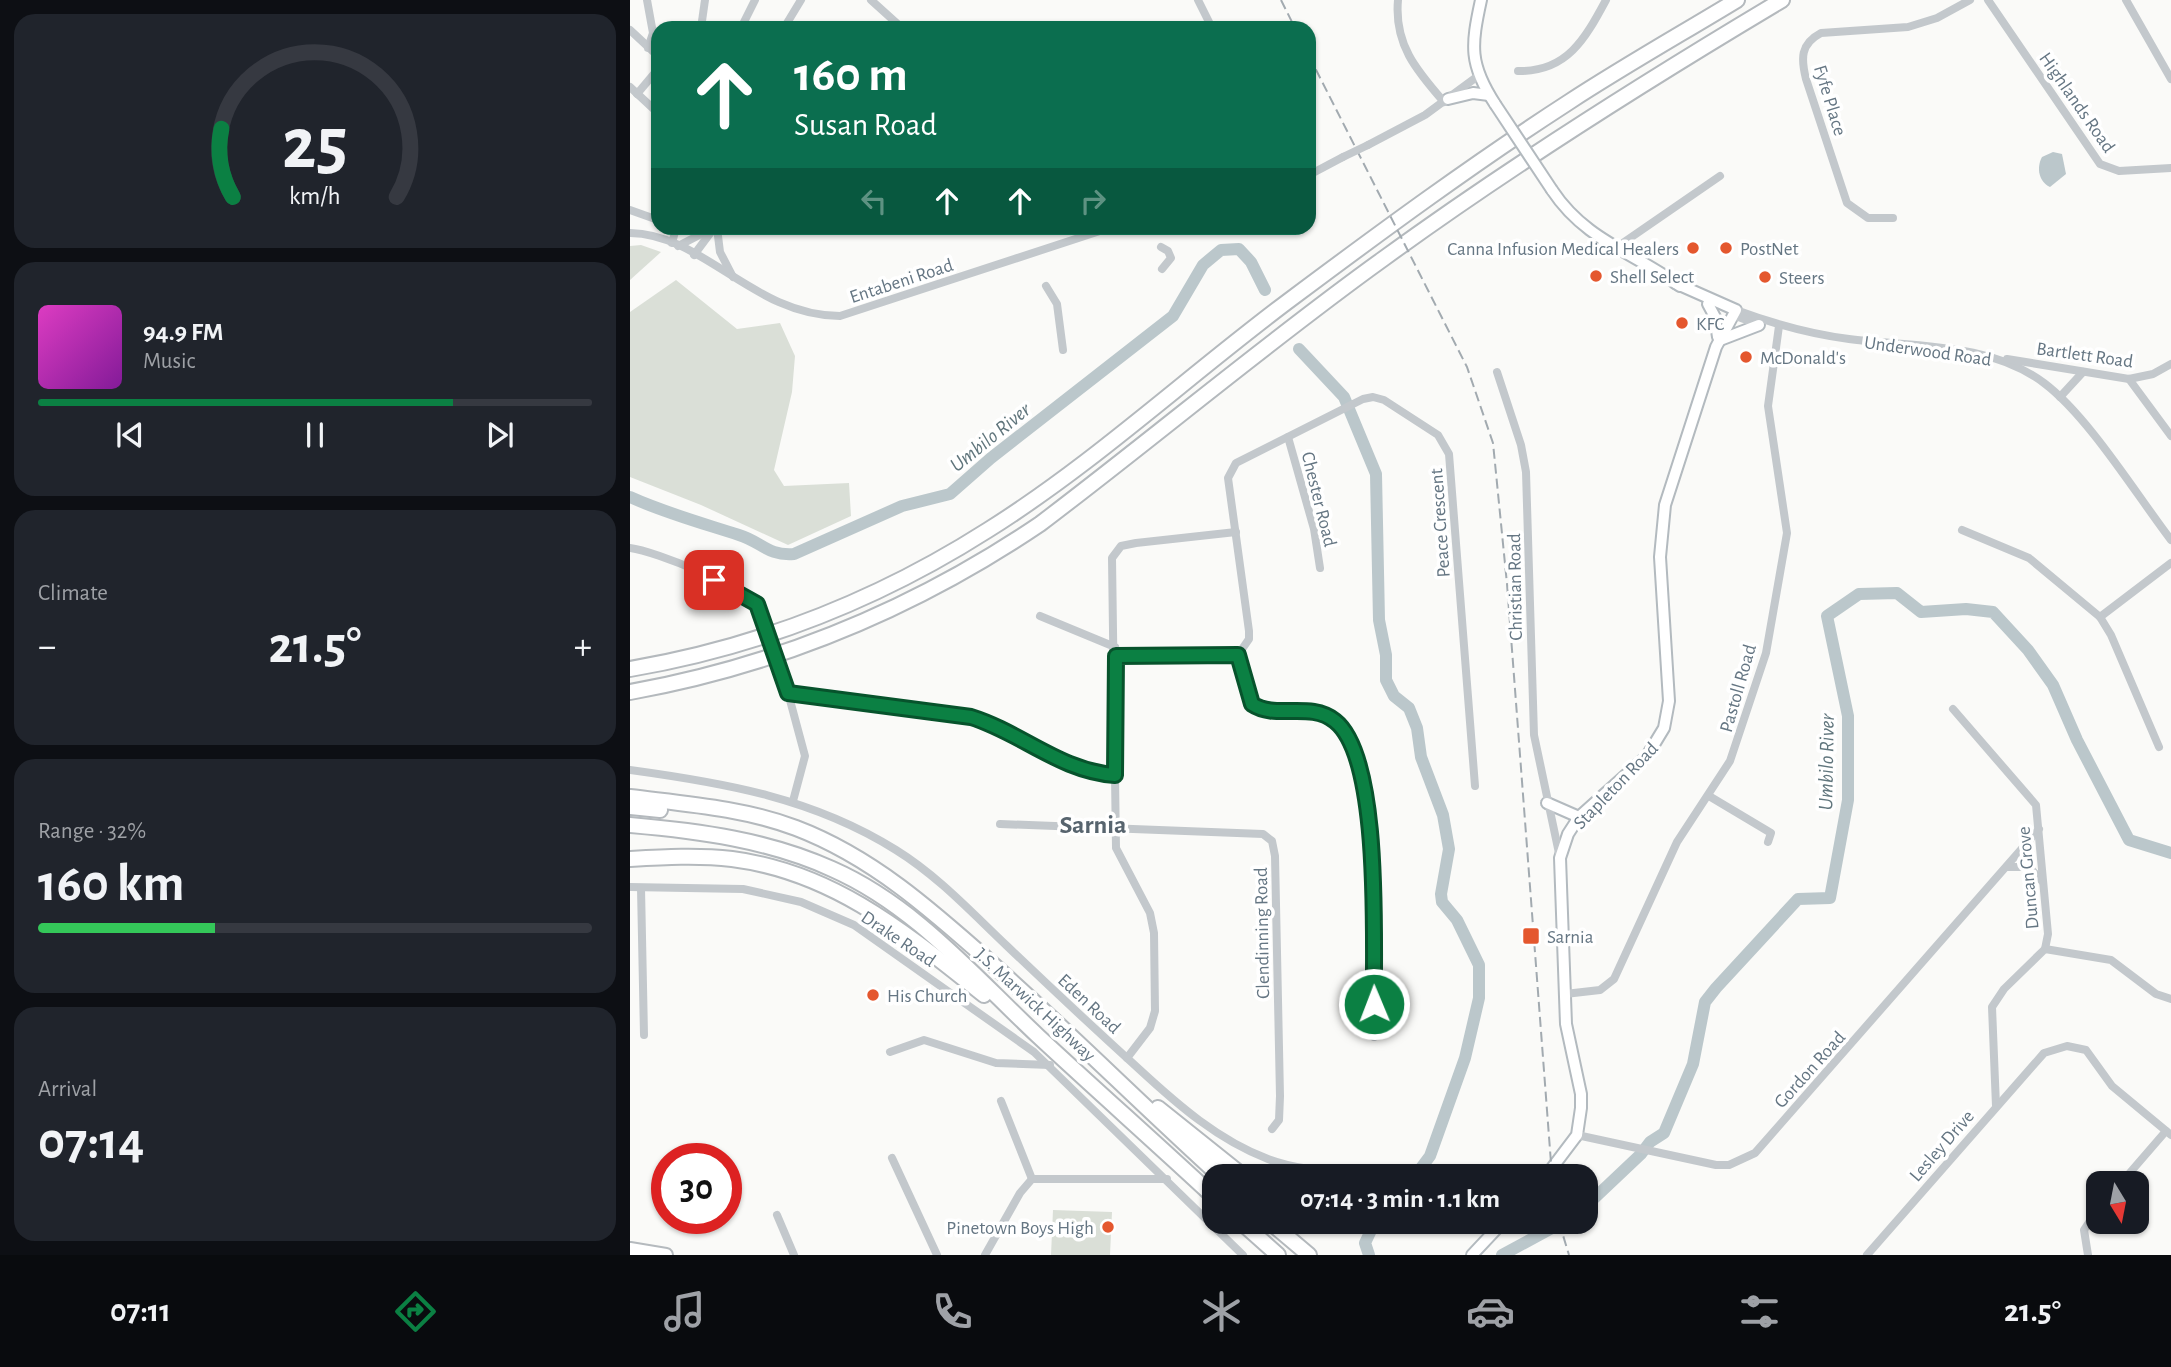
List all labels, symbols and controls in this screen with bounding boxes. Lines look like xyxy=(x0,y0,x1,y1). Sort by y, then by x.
icon: ahead xyxy=(679,49,770,140)
street label: Highlands Road xyxy=(2035,49,2118,157)
text: 160 m xyxy=(794,51,908,100)
street label: Fyfe Place xyxy=(1810,63,1849,138)
text: 25 xyxy=(282,109,348,182)
text: Susan Road xyxy=(794,109,937,141)
icon: left xyxy=(855,182,893,220)
icon: ahead xyxy=(928,182,966,220)
icon: ahead xyxy=(1001,182,1039,220)
icon: right xyxy=(1074,182,1112,220)
text: km/h xyxy=(289,184,341,209)
place label: Canna Infusion Medical Healers xyxy=(1447,240,1679,259)
marker: Canna Infusion Medical Healers xyxy=(1685,240,1701,256)
marker: PostNet xyxy=(1718,240,1734,256)
place label: PostNet xyxy=(1740,240,1799,259)
street label: Entabeni Road xyxy=(847,256,956,307)
marker: Shell Select xyxy=(1588,268,1604,284)
place label: Shell Select xyxy=(1610,268,1694,287)
marker: Steers xyxy=(1757,269,1773,285)
place label: Steers xyxy=(1779,269,1824,288)
marker: KFC xyxy=(1674,315,1690,331)
place label: KFC xyxy=(1696,315,1725,334)
text: 94.9 FM xyxy=(143,319,223,345)
street label: Underwood Road xyxy=(1863,333,1993,370)
street label: Bartlett Road xyxy=(2035,339,2135,372)
marker: McDonald's xyxy=(1738,349,1754,365)
place label: McDonald's xyxy=(1760,349,1846,368)
text: Music xyxy=(143,350,195,373)
water label: Umbilo River xyxy=(946,398,1035,476)
icon: previous xyxy=(111,416,149,454)
icon: pause xyxy=(296,416,334,454)
icon: next xyxy=(481,416,519,454)
street label: Chester Road xyxy=(1298,450,1340,549)
street label: Peace Crescent xyxy=(1427,468,1454,578)
street label: Christian Road xyxy=(1505,533,1526,641)
pin xyxy=(684,550,744,610)
icon: arrive xyxy=(695,561,733,599)
text: Climate xyxy=(38,582,108,605)
text: 21.5° xyxy=(269,620,361,672)
text: − xyxy=(38,628,56,666)
text: + xyxy=(574,628,592,666)
street label: Pastoll Road xyxy=(1717,642,1760,735)
water label: Umbilo River xyxy=(1815,712,1838,810)
street label: Stapleton Road xyxy=(1570,739,1662,833)
district label: Sarnia xyxy=(1060,812,1126,838)
text: Range · 32% xyxy=(38,820,146,843)
street label: Duncan Grove xyxy=(2015,826,2042,930)
text: 160 km xyxy=(38,858,184,910)
street label: Clendinning Road xyxy=(1252,867,1273,999)
street label: Drake Road xyxy=(858,908,939,971)
marker: Sarnia xyxy=(1521,926,1541,946)
place label: Sarnia xyxy=(1547,928,1594,947)
street label: J.S. Marwick Highway xyxy=(971,945,1099,1066)
position arrow xyxy=(1337,967,1411,1041)
street label: Eden Road xyxy=(1054,971,1124,1038)
marker: His Church xyxy=(865,987,881,1003)
place label: His Church xyxy=(887,987,967,1006)
street label: Gordon Road xyxy=(1771,1028,1849,1112)
text: Arrival xyxy=(38,1078,97,1101)
street label: Lesley Drive xyxy=(1906,1107,1978,1185)
text: 07:14 xyxy=(38,1116,144,1168)
speed limit sign: 30 xyxy=(651,1143,742,1234)
north arrow xyxy=(2086,1171,2149,1234)
map controls xyxy=(2086,1171,2149,1234)
text: 07:14 · 3 min · 1.1 km xyxy=(1300,1186,1500,1212)
place label: Pinetown Boys High xyxy=(946,1219,1094,1238)
marker: Pinetown Boys High xyxy=(1100,1219,1116,1235)
icon: directions xyxy=(391,1287,440,1336)
icon: music xyxy=(660,1287,709,1336)
icon: phone xyxy=(928,1287,977,1336)
icon: climate xyxy=(1197,1287,1246,1336)
icon: car xyxy=(1466,1287,1515,1336)
icon: filters xyxy=(1735,1287,1784,1336)
text: 07:11 xyxy=(110,1295,171,1327)
text: 21.5° xyxy=(2004,1295,2061,1327)

